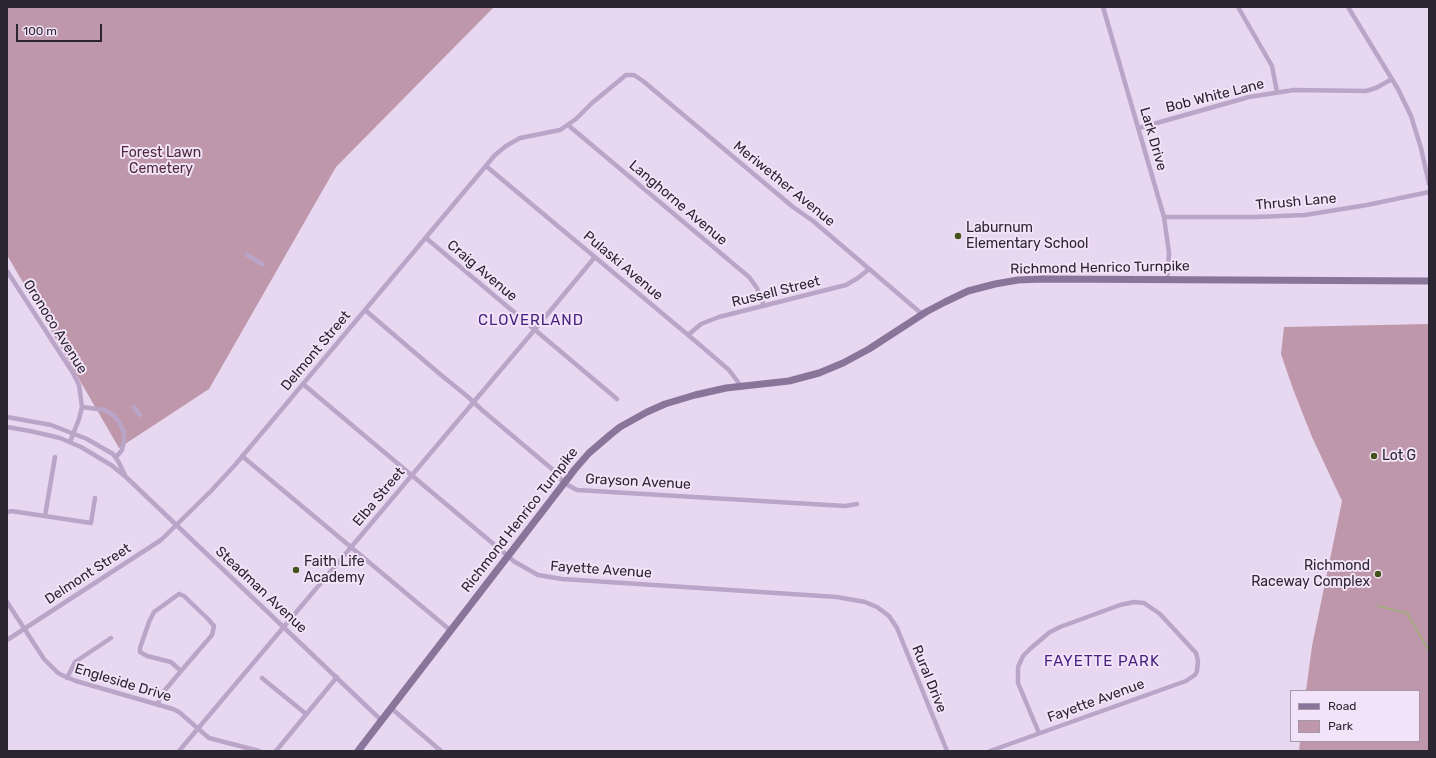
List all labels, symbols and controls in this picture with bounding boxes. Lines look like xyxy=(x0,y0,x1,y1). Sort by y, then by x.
scale bar xyxy=(18,16,104,42)
text: 100 m xyxy=(23,24,57,38)
street label: Bob White Lane xyxy=(1164,76,1266,116)
street label: Lark Drive xyxy=(1136,105,1170,173)
street label: Meriwether Avenue xyxy=(730,138,838,230)
park label: Forest Lawn Cemetery xyxy=(121,145,201,178)
street label: Langhorne Avenue xyxy=(625,157,731,249)
street label: Thrush Lane xyxy=(1255,190,1337,214)
place label: Laburnum Elementary School xyxy=(966,220,1089,252)
street label: Pulaski Avenue xyxy=(580,228,666,304)
marker: Laburnum Elementary School xyxy=(953,231,963,241)
street label: Craig Avenue xyxy=(443,237,521,305)
street label: Richmond Henrico Turnpike xyxy=(1010,258,1190,278)
street label: Russell Street xyxy=(730,273,822,311)
street label: Oronoco Avenue xyxy=(19,277,91,377)
street label: Delmont Street xyxy=(278,308,354,394)
district label: CLOVERLAND xyxy=(478,312,584,330)
street label: Richmond Henrico Turnpike xyxy=(458,444,582,596)
place label: Lot G xyxy=(1382,448,1416,464)
marker: Lot G xyxy=(1369,451,1379,461)
street label: Elba Street xyxy=(349,464,409,530)
street label: Grayson Avenue xyxy=(585,471,691,493)
street label: Delmont Street xyxy=(42,540,134,608)
street label: Steadman Avenue xyxy=(212,543,310,637)
place label: Faith Life Academy xyxy=(304,554,365,586)
street label: Fayette Avenue xyxy=(550,558,652,582)
place label: Richmond Raceway Complex xyxy=(1251,558,1370,590)
marker: Faith Life Academy xyxy=(291,565,301,575)
marker: Richmond Raceway Complex xyxy=(1373,569,1383,579)
street label: Rural Drive xyxy=(908,643,950,715)
district label: FAYETTE PARK xyxy=(1044,653,1160,671)
street label: Engleside Drive xyxy=(73,660,173,706)
street label: Fayette Avenue xyxy=(1045,676,1147,726)
legend xyxy=(1290,690,1420,742)
text: Road xyxy=(1328,699,1356,713)
text: Park xyxy=(1328,719,1353,733)

